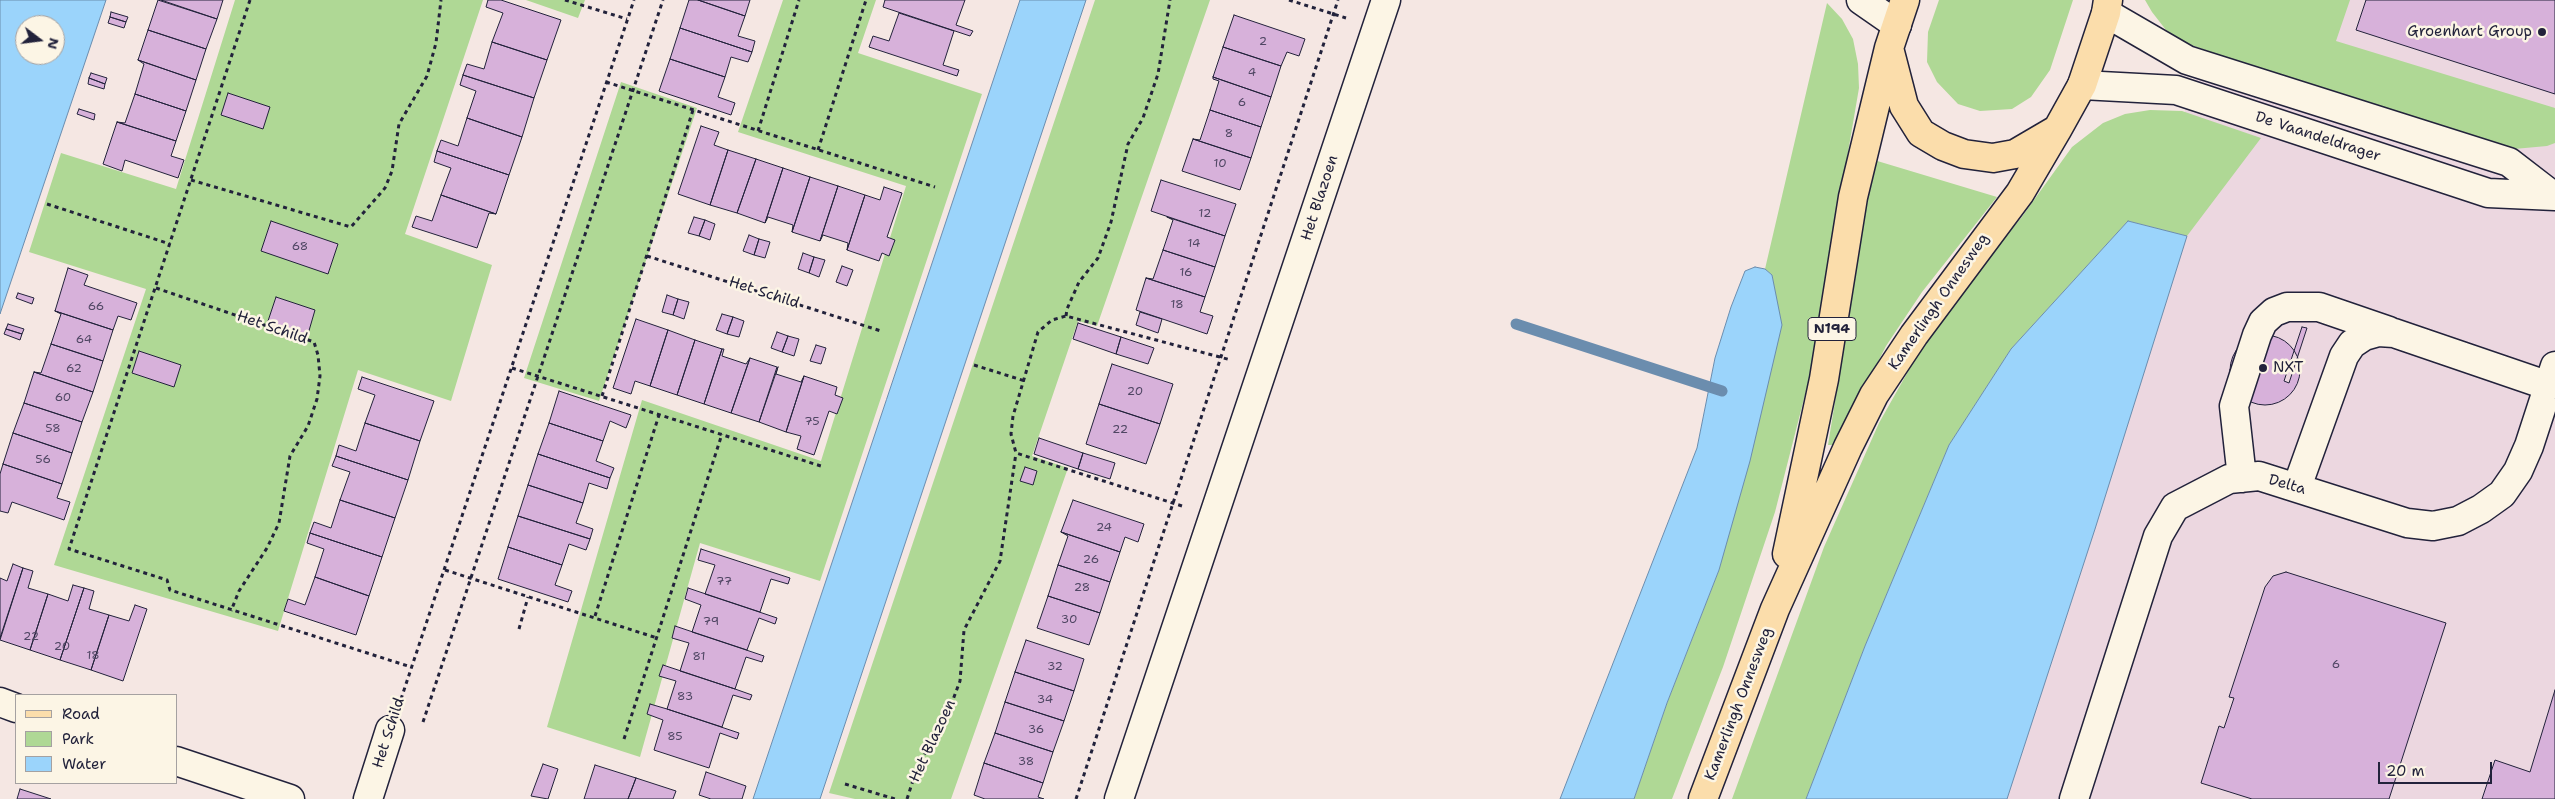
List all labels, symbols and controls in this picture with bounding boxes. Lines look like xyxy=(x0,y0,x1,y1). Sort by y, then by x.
north arrow xyxy=(15,15,65,65)
place label: Groenhart Group xyxy=(2407,23,2532,41)
marker: Groenhart Group xyxy=(2536,26,2548,38)
house number: 2 xyxy=(1259,35,1267,49)
text: N xyxy=(43,36,64,51)
house number: 4 xyxy=(1248,66,1256,80)
house number: 6 xyxy=(1238,96,1246,110)
street label: De Vaandeldrager xyxy=(2253,108,2383,166)
house number: 8 xyxy=(1225,127,1233,141)
street label: Het Blazoen xyxy=(1298,153,1342,243)
house number: 10 xyxy=(1213,157,1227,171)
house number: 12 xyxy=(1199,207,1211,221)
street label: Kamerlingh Onnesweg xyxy=(1885,230,1993,374)
house number: 14 xyxy=(1188,237,1200,251)
house number: 68 xyxy=(292,240,308,254)
house number: 16 xyxy=(1179,266,1193,280)
street label: Het Schild xyxy=(726,273,802,313)
house number: 18 xyxy=(1170,298,1184,312)
house number: 66 xyxy=(88,300,104,314)
street label: Het Schild xyxy=(234,308,310,348)
road number: N194 xyxy=(1808,318,1856,340)
house number: 64 xyxy=(76,333,92,347)
place label: NXT xyxy=(2273,359,2303,377)
house number: 62 xyxy=(66,362,82,376)
marker: NXT xyxy=(2257,362,2269,374)
house number: 20 xyxy=(1127,385,1143,399)
house number: 60 xyxy=(55,391,71,405)
house number: 75 xyxy=(804,415,820,429)
house number: 58 xyxy=(45,422,61,436)
house number: 22 xyxy=(1112,423,1128,437)
house number: 56 xyxy=(35,453,51,467)
street label: Delta xyxy=(2266,471,2308,499)
house number: 24 xyxy=(1096,521,1112,535)
house number: 26 xyxy=(1083,553,1099,567)
house number: 77 xyxy=(716,575,732,589)
house number: 28 xyxy=(1074,581,1090,595)
house number: 30 xyxy=(1061,613,1077,627)
house number: 79 xyxy=(703,615,719,629)
street label: Kamerlingh Onnesweg xyxy=(1701,625,1777,783)
house number: 22 xyxy=(23,630,39,644)
house number: 20 xyxy=(54,640,70,654)
house number: 18 xyxy=(86,649,100,663)
house number: 81 xyxy=(693,650,705,664)
house number: 6 xyxy=(2332,658,2340,672)
house number: 32 xyxy=(1047,660,1063,674)
house number: 83 xyxy=(677,690,693,704)
house number: 34 xyxy=(1037,693,1053,707)
legend xyxy=(15,694,178,784)
street label: Het Schild xyxy=(369,695,409,771)
street label: Het Blazoen xyxy=(906,697,960,785)
text: Road xyxy=(62,704,100,724)
house number: 36 xyxy=(1028,723,1044,737)
text: Park xyxy=(62,729,94,749)
house number: 85 xyxy=(667,730,683,744)
scale bar xyxy=(2380,752,2494,784)
text: Water xyxy=(62,754,106,774)
house number: 38 xyxy=(1018,755,1034,769)
text: 20 m xyxy=(2386,761,2425,781)

